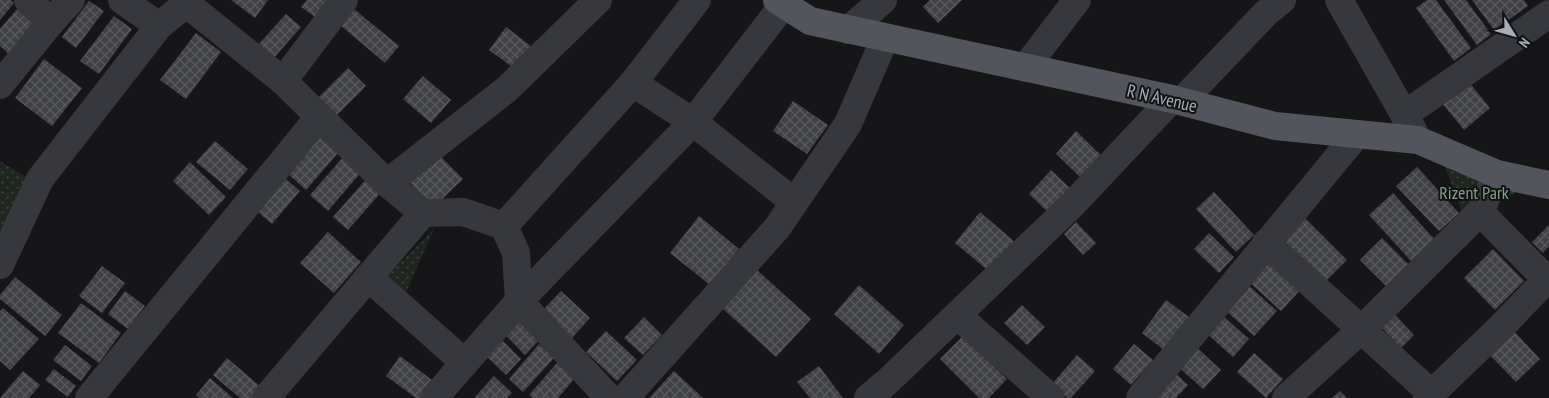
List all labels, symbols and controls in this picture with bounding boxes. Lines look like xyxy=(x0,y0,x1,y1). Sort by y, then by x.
north arrow xyxy=(1489,10,1539,60)
text: N xyxy=(1515,34,1534,51)
street label: R N Avenue xyxy=(1125,79,1199,117)
park label: Rizent Park xyxy=(1439,181,1509,204)

